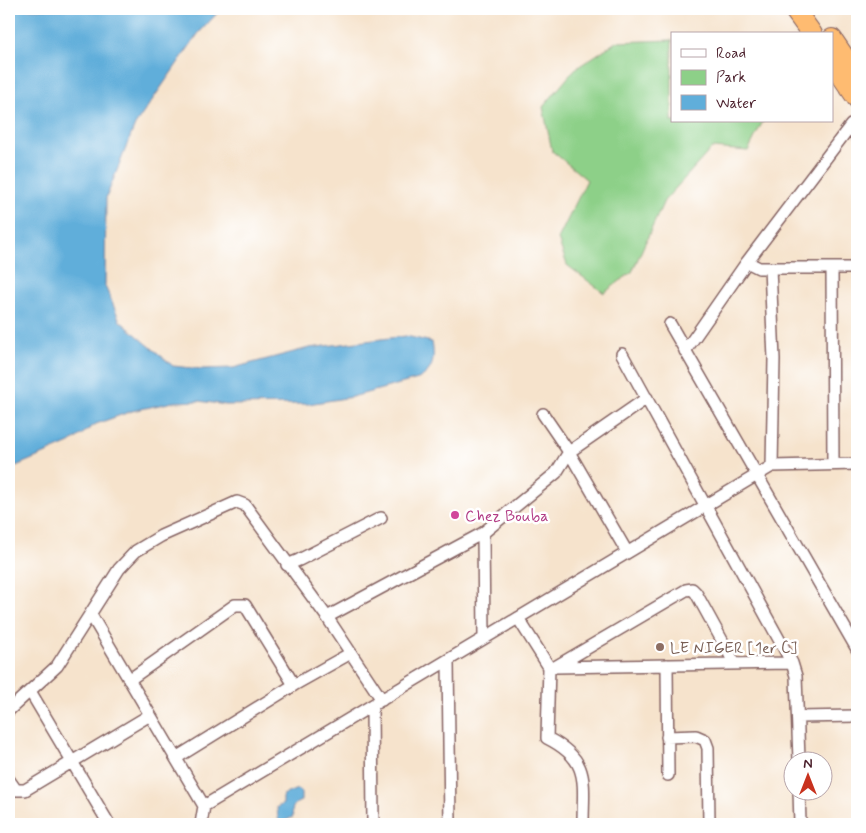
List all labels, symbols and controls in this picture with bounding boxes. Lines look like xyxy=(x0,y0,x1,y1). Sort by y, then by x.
legend xyxy=(671,32,834,122)
text: Road xyxy=(716,44,746,64)
text: Park xyxy=(716,68,746,88)
text: Water xyxy=(716,94,756,114)
place label: Chez Bouba xyxy=(465,506,548,527)
marker: Chez Bouba xyxy=(449,509,461,521)
place label: LE NIGER [1er C] xyxy=(670,638,797,659)
marker: LE NIGER [1er C] xyxy=(654,641,666,653)
north arrow xyxy=(784,750,834,800)
text: N xyxy=(803,755,813,773)

